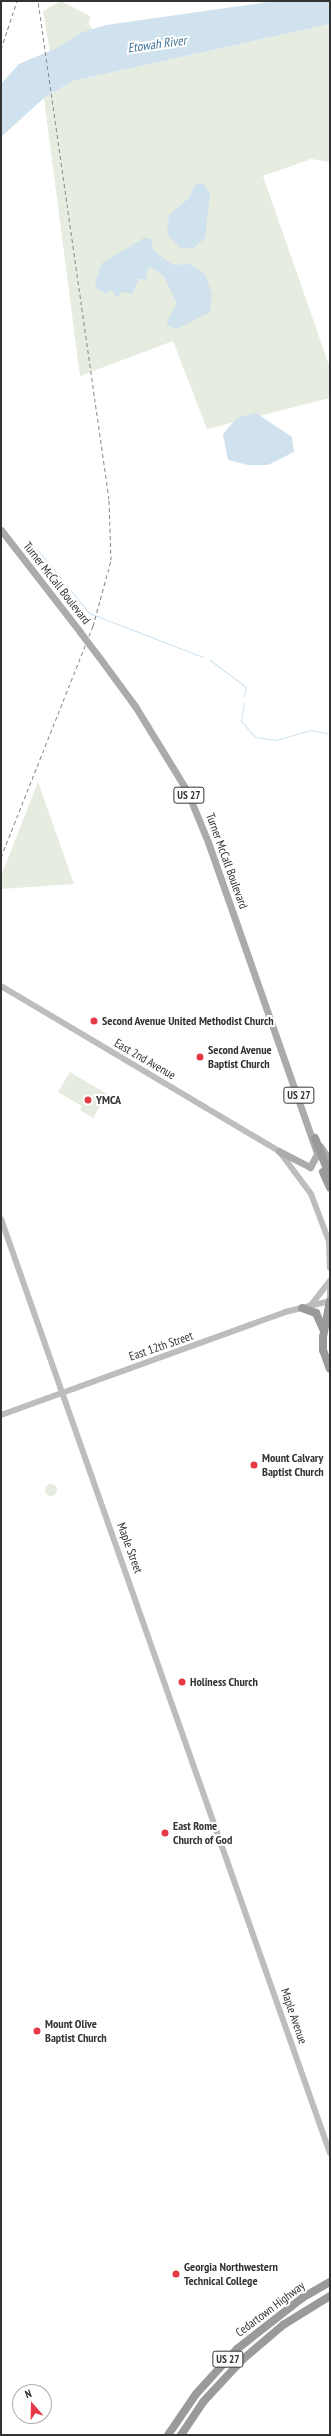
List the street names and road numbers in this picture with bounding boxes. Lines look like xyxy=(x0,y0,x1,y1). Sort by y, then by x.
street label: Turner McCall Boulevard xyxy=(20,539,94,627)
road number: US 27 xyxy=(173,786,205,804)
street label: Turner McCall Boulevard xyxy=(203,811,251,911)
street label: East 2nd Avenue xyxy=(112,1036,178,1082)
road number: US 27 xyxy=(283,1086,315,1104)
street label: East 12th Street xyxy=(127,1328,195,1364)
street label: Maple Street xyxy=(114,1521,146,1575)
street label: Maple Avenue xyxy=(278,1986,310,2046)
street label: Cedartown Highway xyxy=(233,2278,307,2340)
road number: US 27 xyxy=(212,2350,244,2368)

